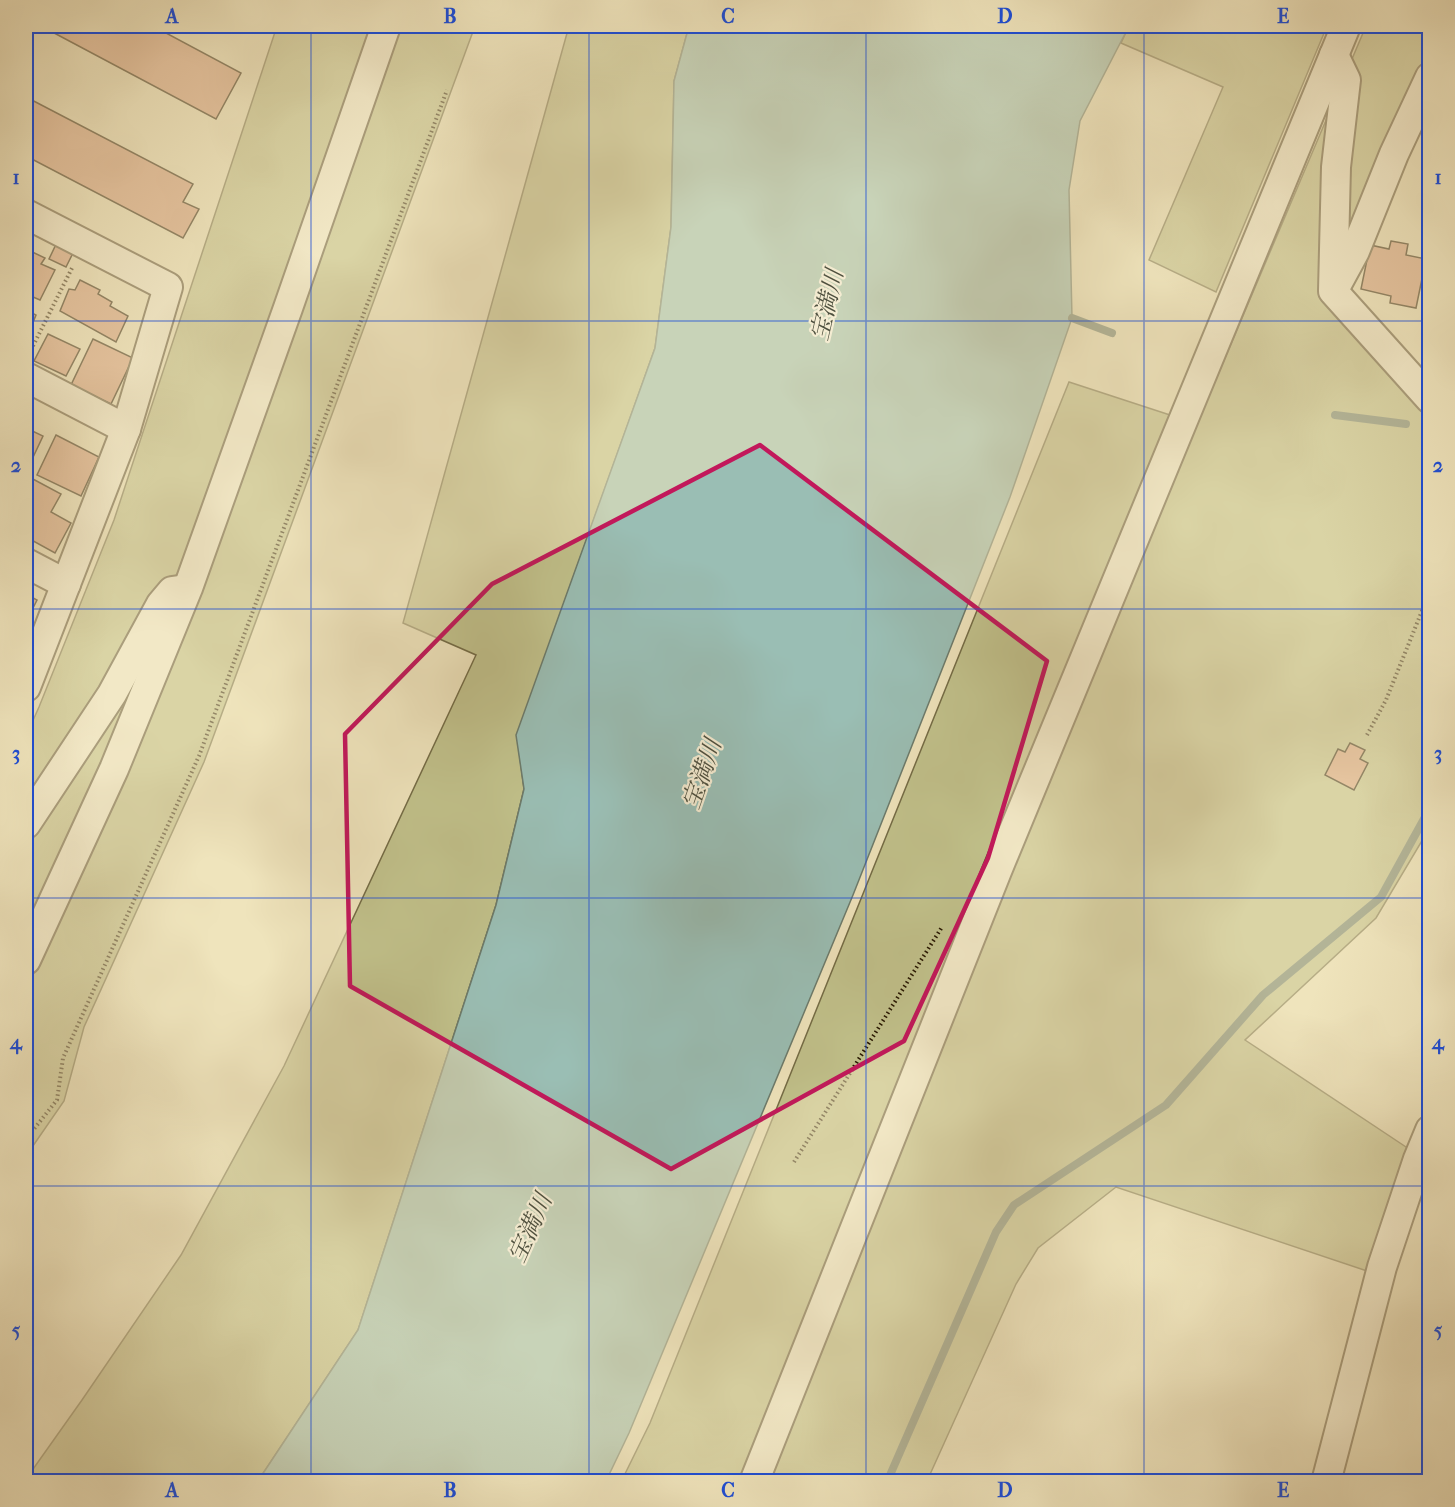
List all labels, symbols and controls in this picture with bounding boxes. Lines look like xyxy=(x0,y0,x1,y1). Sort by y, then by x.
text: A xyxy=(164,5,180,28)
text: B xyxy=(443,5,457,28)
text: C xyxy=(721,5,735,28)
text: D xyxy=(997,5,1013,28)
text: E xyxy=(1277,5,1289,28)
text: 1 xyxy=(12,166,20,189)
text: 1 xyxy=(1434,166,1442,189)
water label: 宝満川 xyxy=(805,264,849,343)
text: 2 xyxy=(11,454,21,477)
text: 2 xyxy=(1433,454,1443,477)
water label: 宝満川 xyxy=(677,733,728,813)
text: 3 xyxy=(12,742,20,765)
text: 3 xyxy=(1434,742,1442,765)
text: 4 xyxy=(9,1031,23,1055)
text: 4 xyxy=(1431,1031,1445,1055)
water label: 宝満川 xyxy=(503,1187,559,1267)
text: 5 xyxy=(12,1319,21,1342)
text: 5 xyxy=(1434,1319,1443,1342)
text: A xyxy=(164,1479,180,1502)
text: B xyxy=(443,1479,457,1502)
text: C xyxy=(721,1479,735,1502)
text: D xyxy=(997,1479,1013,1502)
text: E xyxy=(1277,1479,1289,1502)

